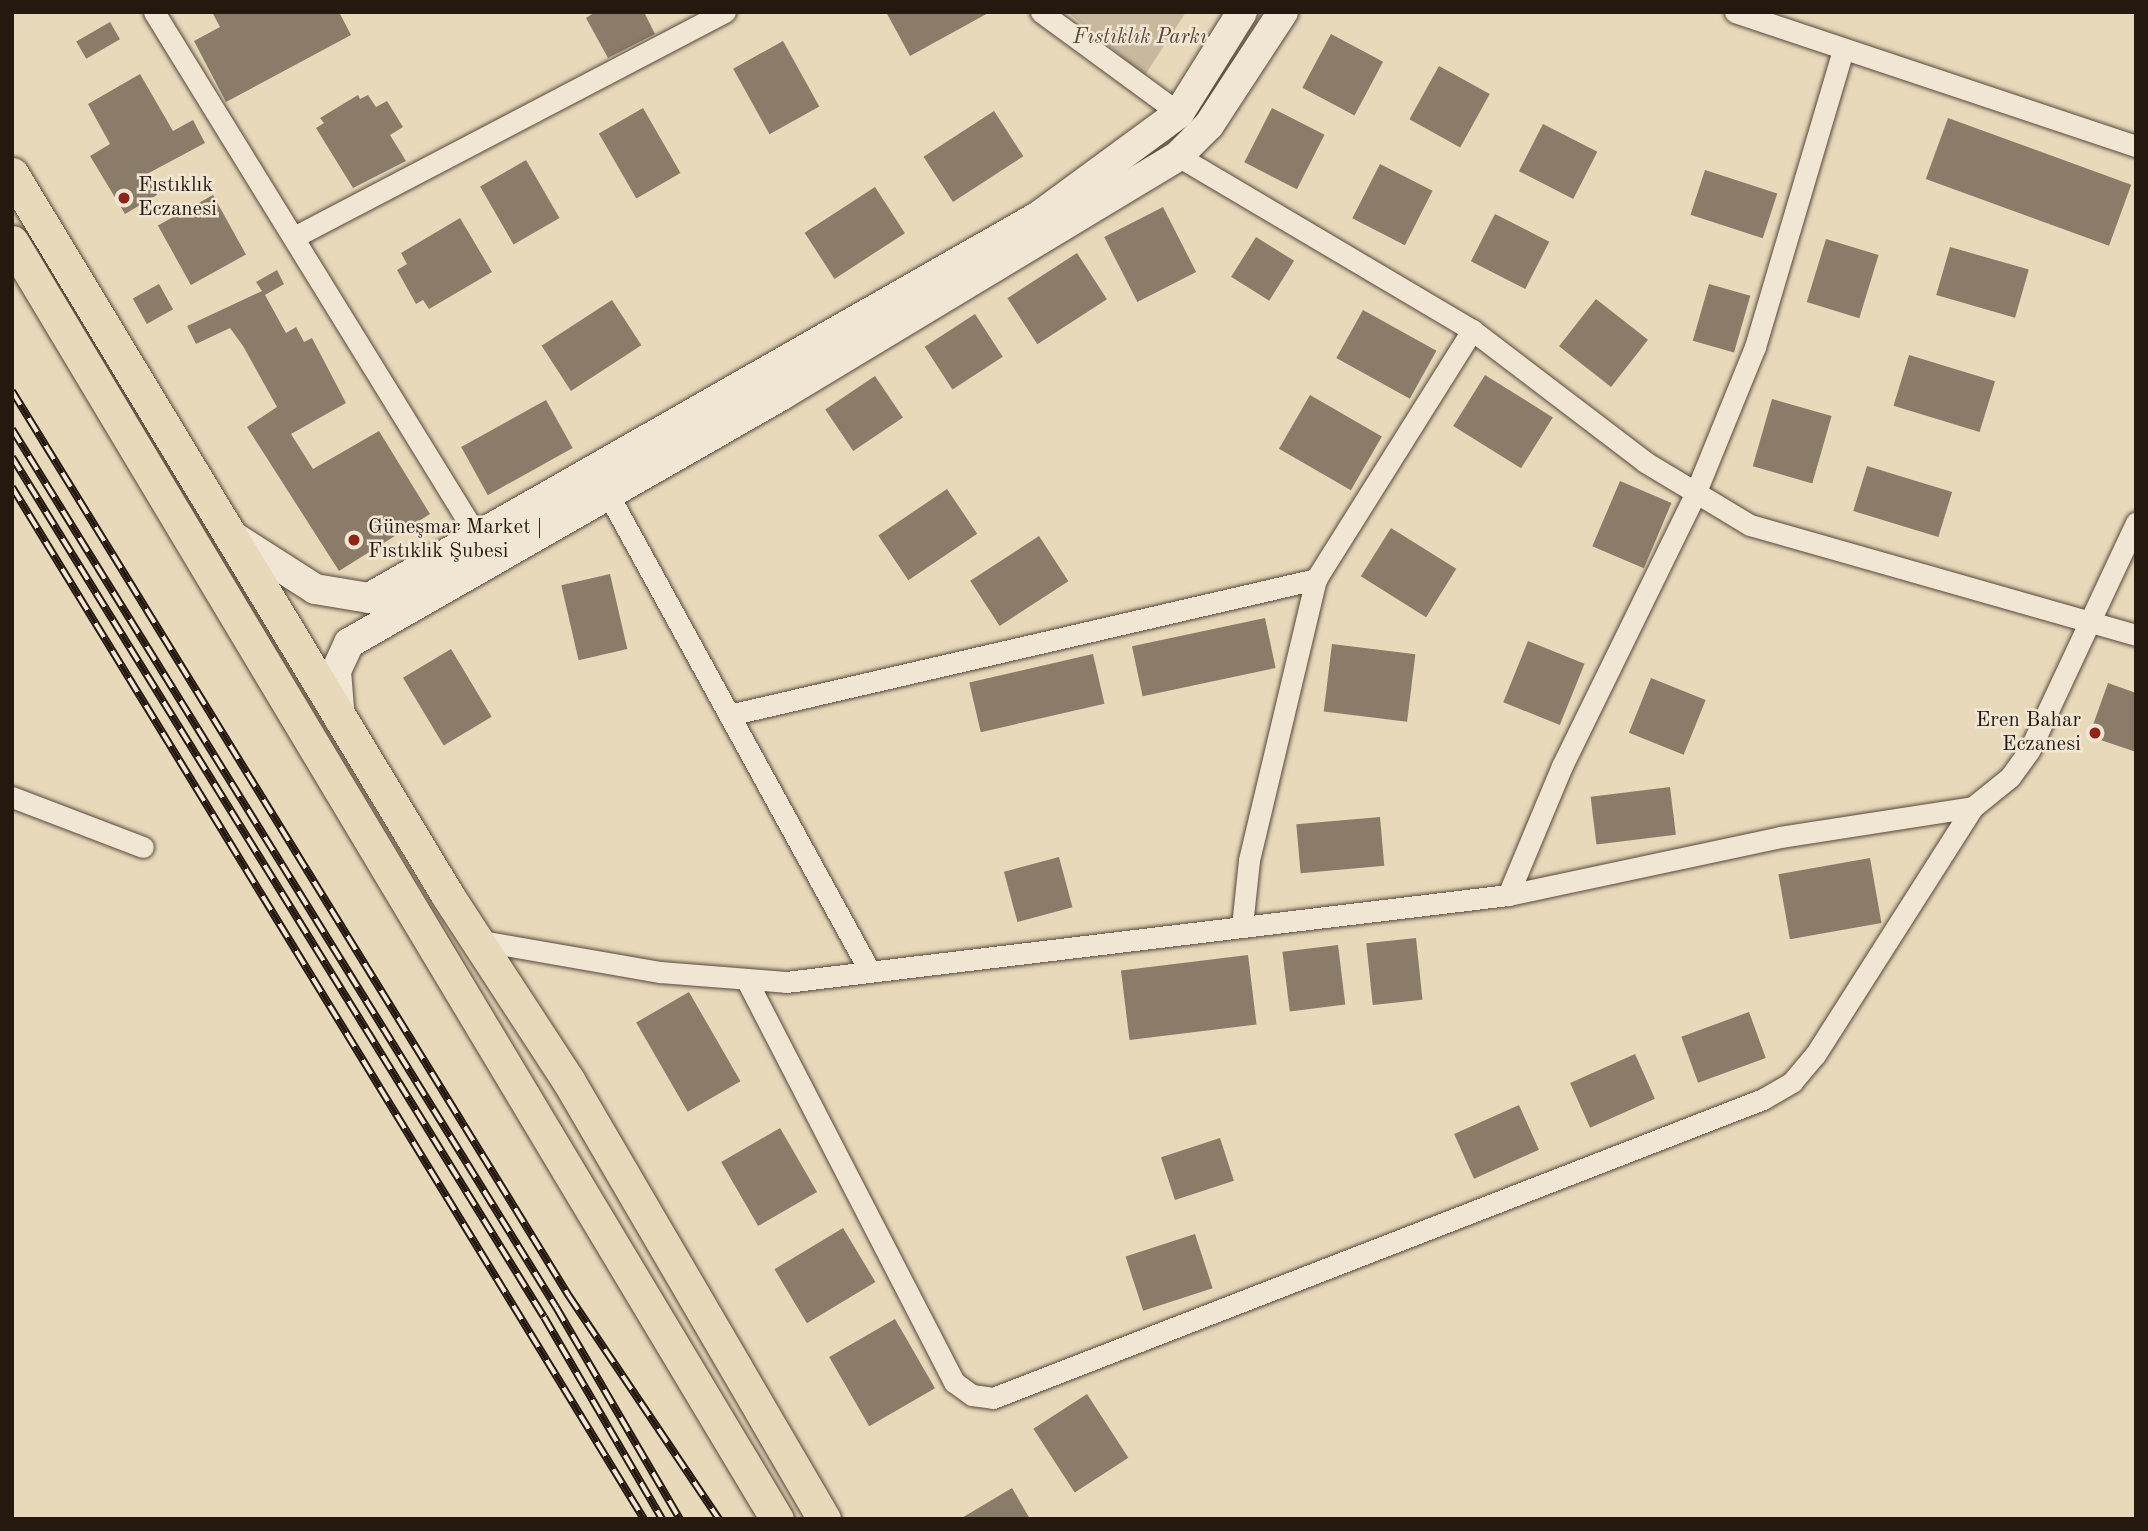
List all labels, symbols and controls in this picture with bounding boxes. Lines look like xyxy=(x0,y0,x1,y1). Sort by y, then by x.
park label: Fıstıklık Parkı xyxy=(1073,25,1207,51)
place label: Fıstıklık Eczanesi xyxy=(138,173,217,223)
marker: Fıstıklık Eczanesi xyxy=(116,190,132,206)
place label: Güneşmar Market | Fıstıklık Şubesi xyxy=(368,515,542,565)
marker: Güneşmar Market | Fıstıklık Şubesi xyxy=(346,532,362,548)
place label: Eren Bahar Eczanesi xyxy=(1976,708,2081,758)
marker: Eren Bahar Eczanesi xyxy=(2087,725,2103,741)

